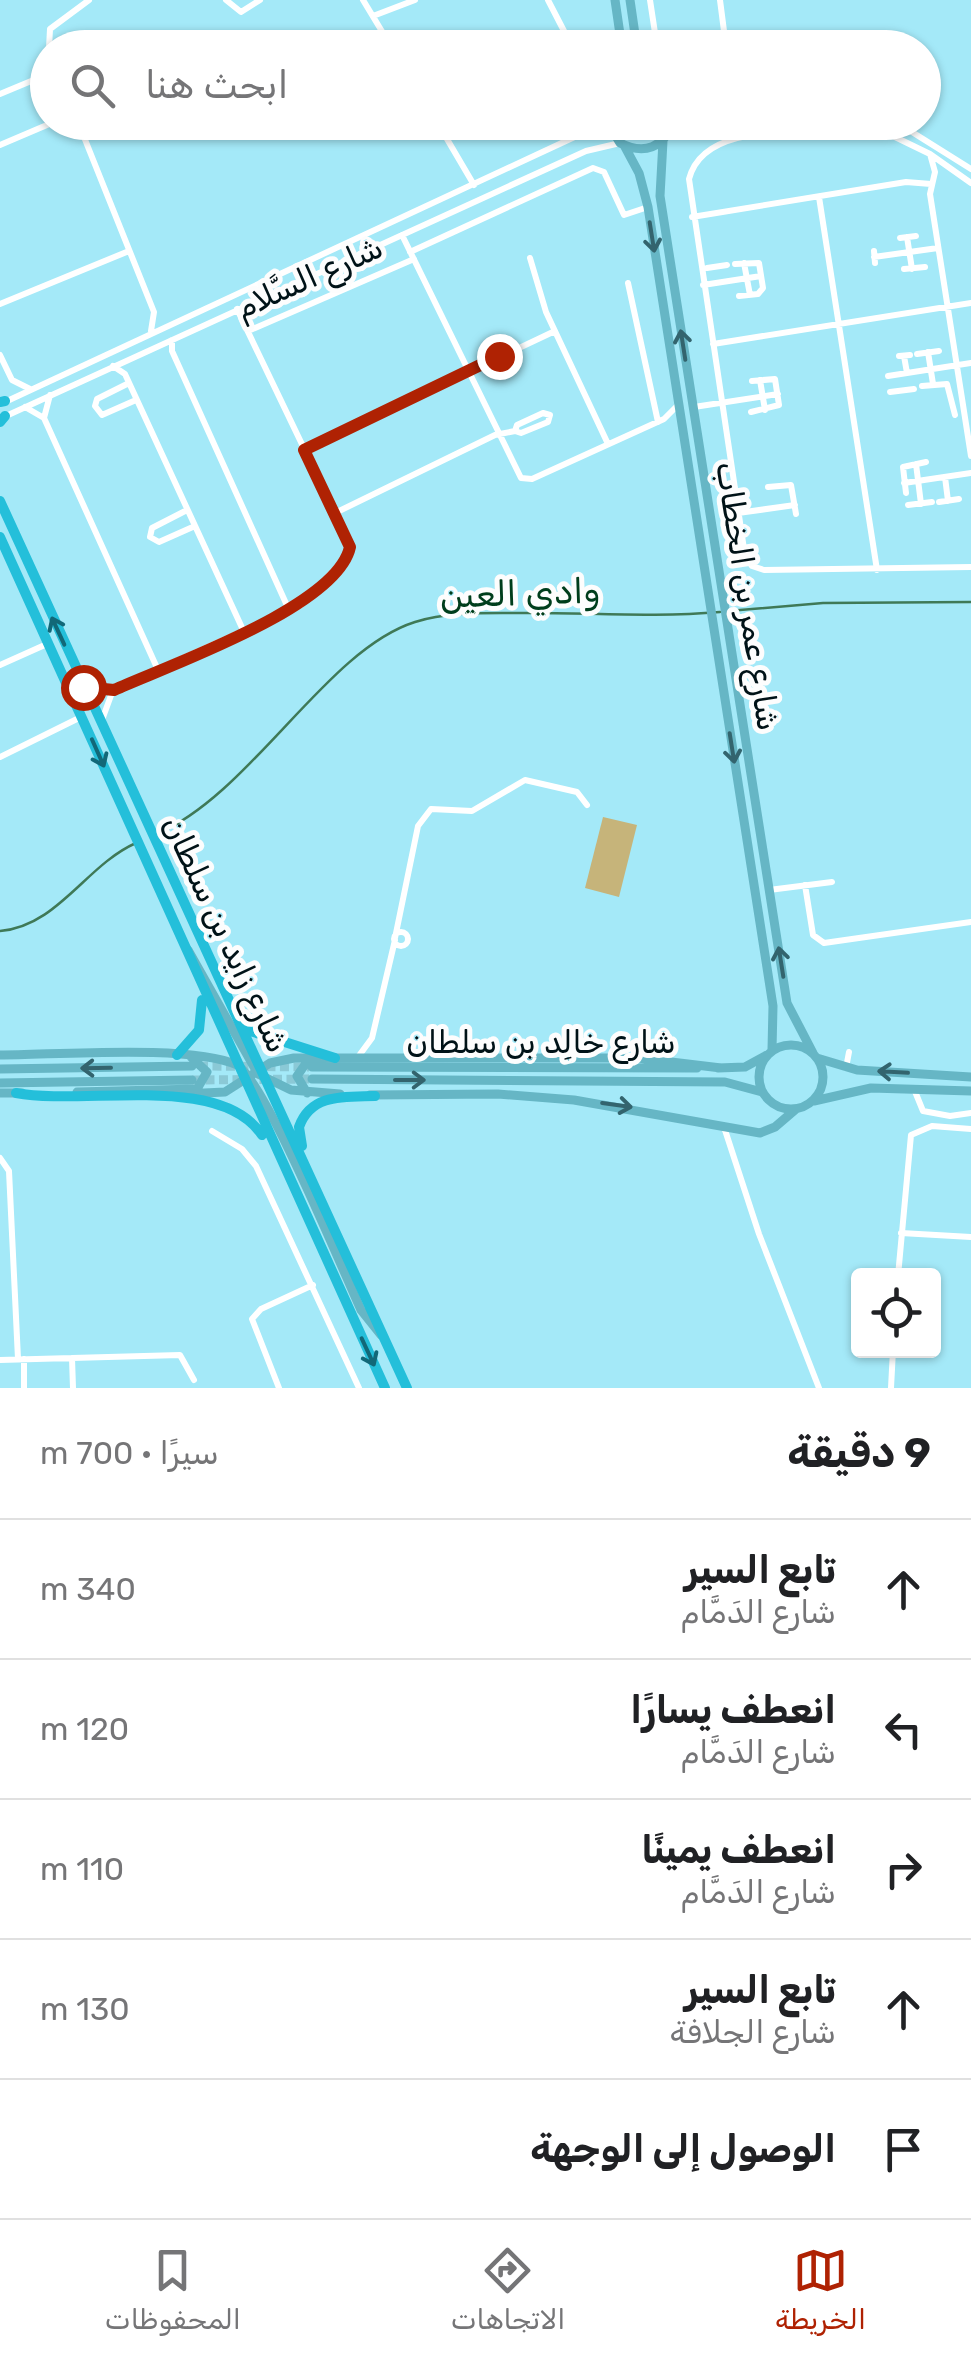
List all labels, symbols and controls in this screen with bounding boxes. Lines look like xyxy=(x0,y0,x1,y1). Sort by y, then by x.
search box xyxy=(30,30,941,140)
icon: search xyxy=(65,58,120,113)
text: ابحث هنا xyxy=(145,62,288,108)
one-way arrow xyxy=(644,221,662,253)
street label: شارع السَّلام xyxy=(229,228,390,329)
one-way arrow xyxy=(673,330,692,362)
route end xyxy=(477,334,523,380)
street label: شارع عمر بن الخطاب xyxy=(705,459,788,734)
water label: وادي العين xyxy=(439,569,601,620)
one-way arrow xyxy=(48,616,66,647)
route start xyxy=(61,665,107,711)
one-way arrow xyxy=(723,731,742,764)
one-way arrow xyxy=(90,737,108,768)
street label: شارع زايد بن سلطان xyxy=(152,810,297,1060)
one-way arrow xyxy=(771,947,789,979)
street label: شارع خالِد بن سلطان xyxy=(406,1023,676,1064)
one-way arrow xyxy=(80,1058,112,1078)
one-way arrow xyxy=(878,1062,910,1081)
one-way arrow xyxy=(392,1070,425,1090)
one-way arrow xyxy=(600,1097,632,1115)
map controls xyxy=(851,1268,941,1358)
button: locate xyxy=(851,1268,941,1358)
one-way arrow xyxy=(360,1336,379,1366)
text: 9 دقيقة xyxy=(787,1428,931,1478)
text: سيرًا · 700 m xyxy=(40,1434,219,1472)
text: تابع السير xyxy=(684,1547,836,1593)
icon: ahead xyxy=(876,1562,931,1617)
text: 340 m xyxy=(40,1570,136,1608)
text: شارع الدَمَّام xyxy=(681,1593,836,1631)
text: انعطف يسارًا xyxy=(630,1687,836,1733)
icon: left xyxy=(876,1702,931,1757)
text: 120 m xyxy=(40,1710,129,1748)
text: شارع الدَمَّام xyxy=(681,1733,836,1771)
text: انعطف يمينًا xyxy=(641,1827,836,1873)
icon: right xyxy=(876,1842,931,1897)
text: 110 m xyxy=(40,1850,124,1888)
text: شارع الدَمَّام xyxy=(681,1873,836,1911)
text: تابع السير xyxy=(684,1967,836,2013)
icon: ahead xyxy=(876,1982,931,2037)
text: 130 m xyxy=(40,1990,130,2028)
text: شارع الجلافة xyxy=(670,2013,836,2051)
icon: arrive xyxy=(876,2122,931,2177)
text: الوصول إلى الوجهة xyxy=(530,2126,836,2172)
tab: المحفوظات xyxy=(105,2243,241,2336)
tab: الاتجاهات xyxy=(451,2243,565,2336)
tab: الخريطة xyxy=(775,2243,866,2336)

